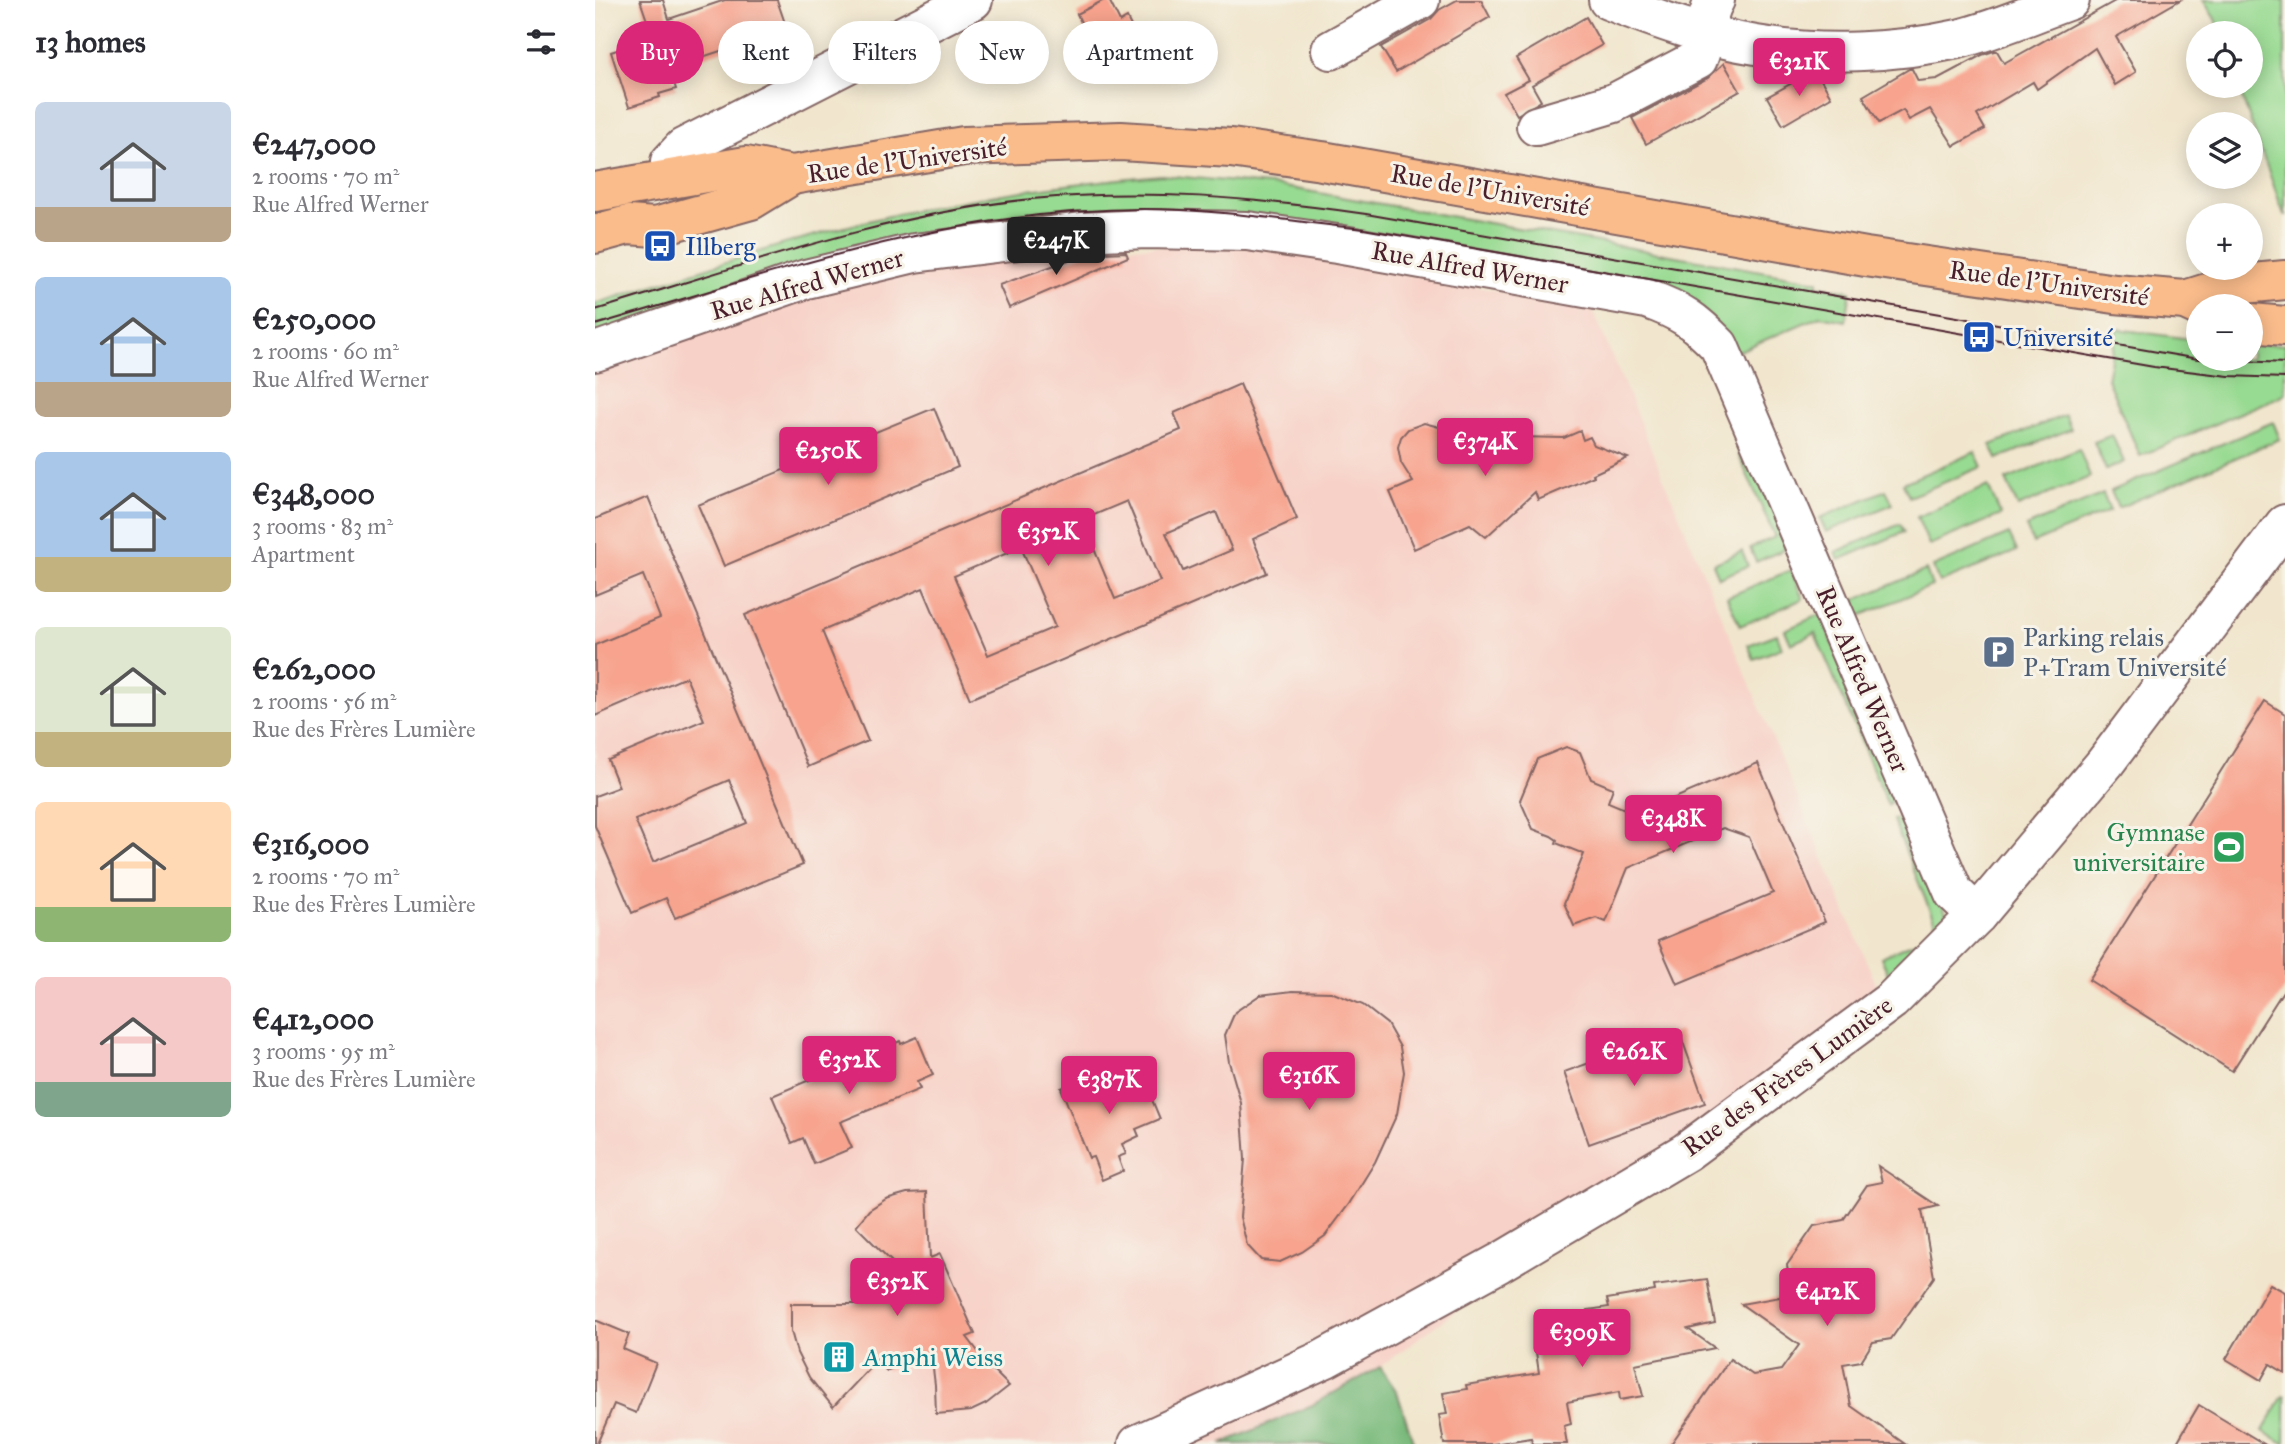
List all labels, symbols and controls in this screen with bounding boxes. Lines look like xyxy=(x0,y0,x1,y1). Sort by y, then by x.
chip: Buy xyxy=(616,21,704,84)
chip: Rent xyxy=(718,21,814,84)
chip: Filters xyxy=(828,21,941,84)
chip: New xyxy=(955,21,1049,84)
chip: Apartment xyxy=(1063,21,1218,84)
map controls xyxy=(2186,21,2263,371)
button: locate xyxy=(2186,21,2263,98)
icon: filters xyxy=(522,23,560,61)
text: 13 homes xyxy=(35,24,146,60)
pin: €321K xyxy=(1750,38,1848,98)
text: €321K xyxy=(1769,47,1829,75)
button: layers xyxy=(2186,112,2263,189)
text: €247,000 xyxy=(252,126,376,162)
icon: home xyxy=(91,130,175,214)
street label: Rue de l'Université xyxy=(805,130,1009,190)
street label: Rue de l'Université xyxy=(1388,157,1592,223)
text: 2 rooms · 70 m² xyxy=(252,162,400,190)
text: Rue Alfred Werner xyxy=(252,190,429,218)
button: + xyxy=(2186,203,2263,280)
pin: €247K xyxy=(1007,218,1105,277)
text: €247K xyxy=(1023,226,1089,254)
bus stop icon: Illberg xyxy=(641,227,679,265)
place label: Illberg xyxy=(685,230,756,262)
street label: Rue Alfred Werner xyxy=(1369,234,1571,300)
street label: Rue Alfred Werner xyxy=(707,241,908,327)
street label: Rue de l'Université xyxy=(1947,253,2151,313)
button: − xyxy=(2186,294,2263,371)
text: €250,000 xyxy=(252,301,376,337)
icon: home xyxy=(91,305,175,389)
bus stop icon: Université xyxy=(1960,318,1998,356)
place label: Université xyxy=(2003,321,2113,353)
text: 2 rooms · 60 m² xyxy=(252,337,399,365)
text: Rue Alfred Werner xyxy=(252,365,429,393)
pin: €374K xyxy=(1436,419,1534,478)
text: €374K xyxy=(1453,427,1517,455)
pin: €250K xyxy=(779,428,877,487)
text: €250K xyxy=(795,436,861,464)
text: €348,000 xyxy=(252,476,375,512)
icon: home xyxy=(91,480,175,564)
pin: €352K xyxy=(999,508,1097,568)
text: 3 rooms · 83 m² xyxy=(252,512,393,540)
text: €352K xyxy=(1017,517,1079,545)
text: Apartment xyxy=(252,540,355,568)
street label: Rue Alfred Werner xyxy=(1809,581,1917,777)
place label: Parking relais P+Tram Université xyxy=(2023,621,2227,683)
parking icon: Parking relais P+Tram Université xyxy=(1980,633,2018,671)
text: €262,000 xyxy=(252,651,376,687)
icon: home xyxy=(91,655,175,739)
text: 2 rooms · 56 m² xyxy=(252,687,396,715)
text: Rue des Frères Lumière xyxy=(252,715,476,743)
pin: €348K xyxy=(1624,796,1722,855)
text: €348K xyxy=(1641,804,1705,832)
place label: Gymnase universitaire xyxy=(2073,816,2205,878)
text: €316,000 xyxy=(252,826,369,862)
sports icon: Gymnase universitaire xyxy=(2210,828,2248,866)
icon: home xyxy=(91,830,175,914)
text: 2 rooms · 70 m² xyxy=(252,862,400,890)
text: Rue des Frères Lumière xyxy=(252,890,476,918)
street label: Rue des Frères Lumière xyxy=(1675,989,1899,1163)
text: €412,000 xyxy=(252,1001,374,1037)
icon: home xyxy=(91,1005,175,1089)
pin: €262K xyxy=(1585,1028,1683,1088)
pin: €352K xyxy=(800,1036,898,1096)
text: 3 rooms · 95 m² xyxy=(252,1037,395,1065)
text: €262K xyxy=(1602,1037,1666,1065)
text: €352K xyxy=(818,1045,880,1073)
pin: €316K xyxy=(1260,1052,1358,1112)
pin: €387K xyxy=(1060,1056,1158,1116)
text: €316K xyxy=(1279,1061,1339,1089)
text: Rue des Frères Lumière xyxy=(252,1065,476,1093)
text: €387K xyxy=(1077,1065,1141,1093)
pin: €352K xyxy=(848,1258,946,1318)
text: €352K xyxy=(866,1267,928,1295)
pin: €412K xyxy=(1778,1268,1876,1328)
text: €412K xyxy=(1795,1277,1859,1305)
pin: €309K xyxy=(1533,1310,1631,1369)
text: €309K xyxy=(1549,1318,1615,1346)
building icon: Amphi Weiss xyxy=(820,1338,858,1376)
place label: Amphi Weiss xyxy=(862,1341,1003,1373)

